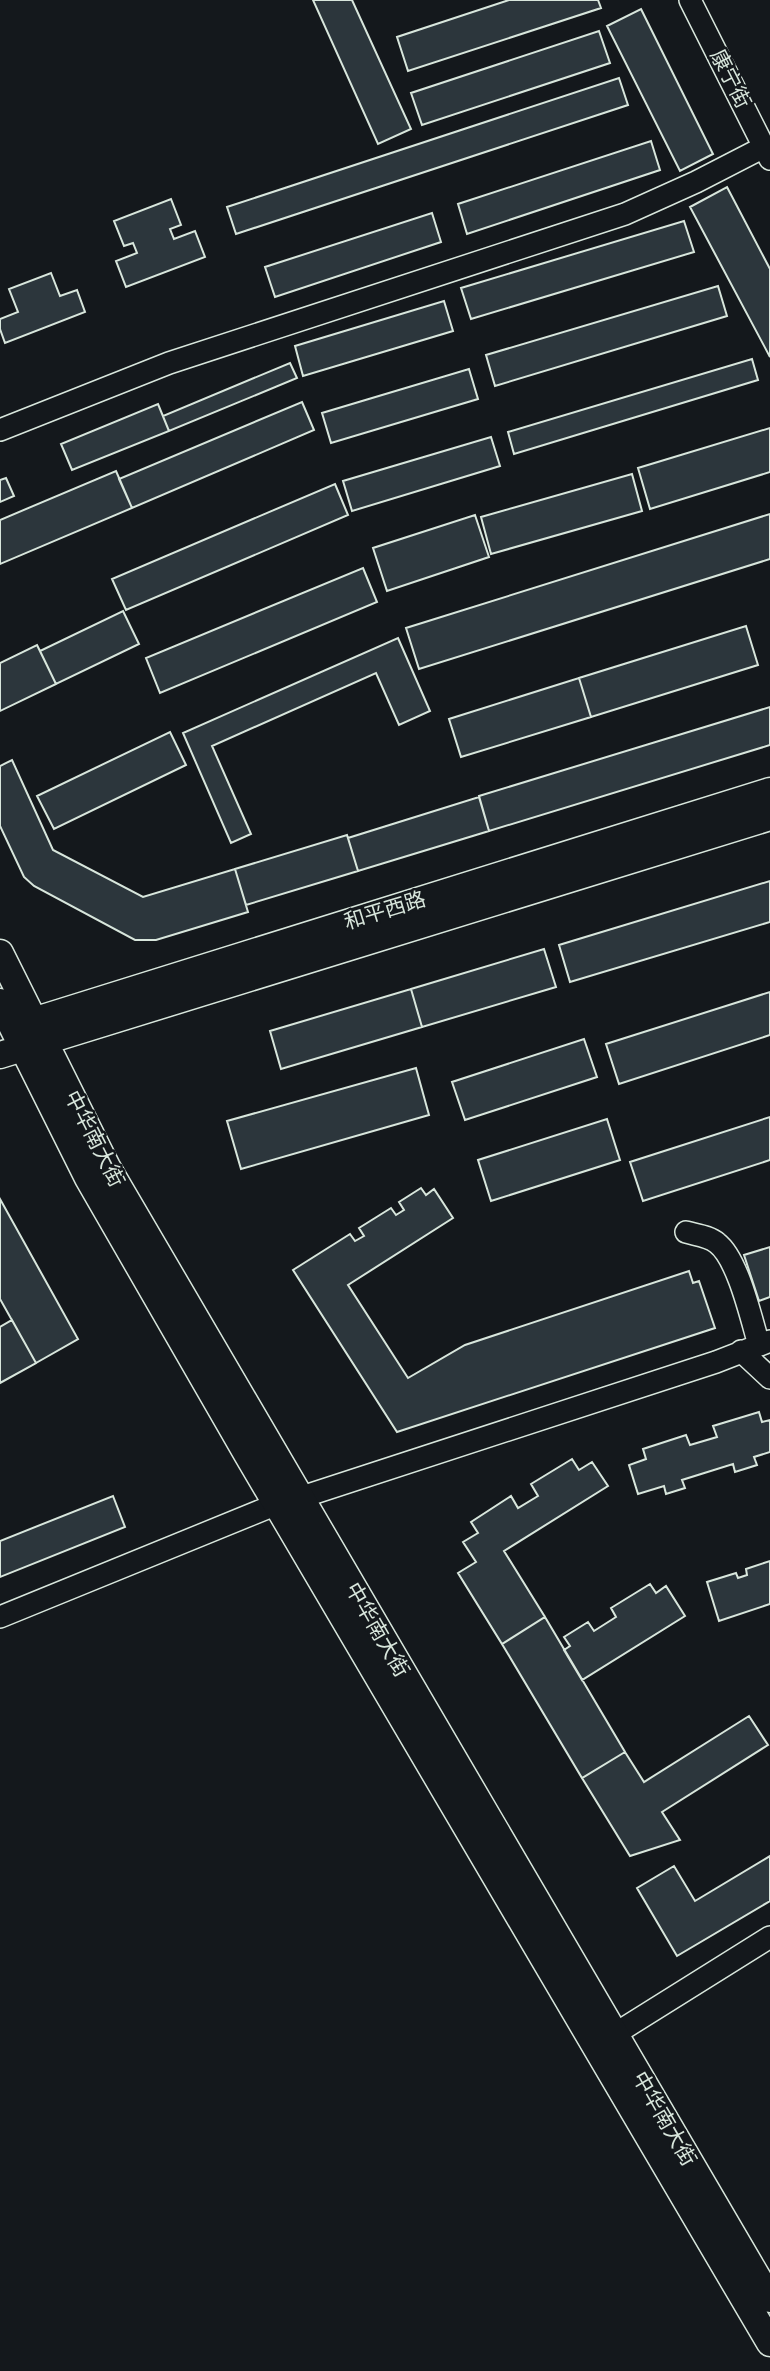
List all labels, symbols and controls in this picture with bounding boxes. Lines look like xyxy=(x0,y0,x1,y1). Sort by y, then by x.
street label: 康宁街 xyxy=(705,45,755,113)
street label: 和平西路 xyxy=(341,887,429,935)
street label: 中华南大街 xyxy=(59,1087,129,1191)
street label: 中华南大街 xyxy=(340,1578,414,1682)
street label: 中华南大街 xyxy=(627,2067,701,2171)

